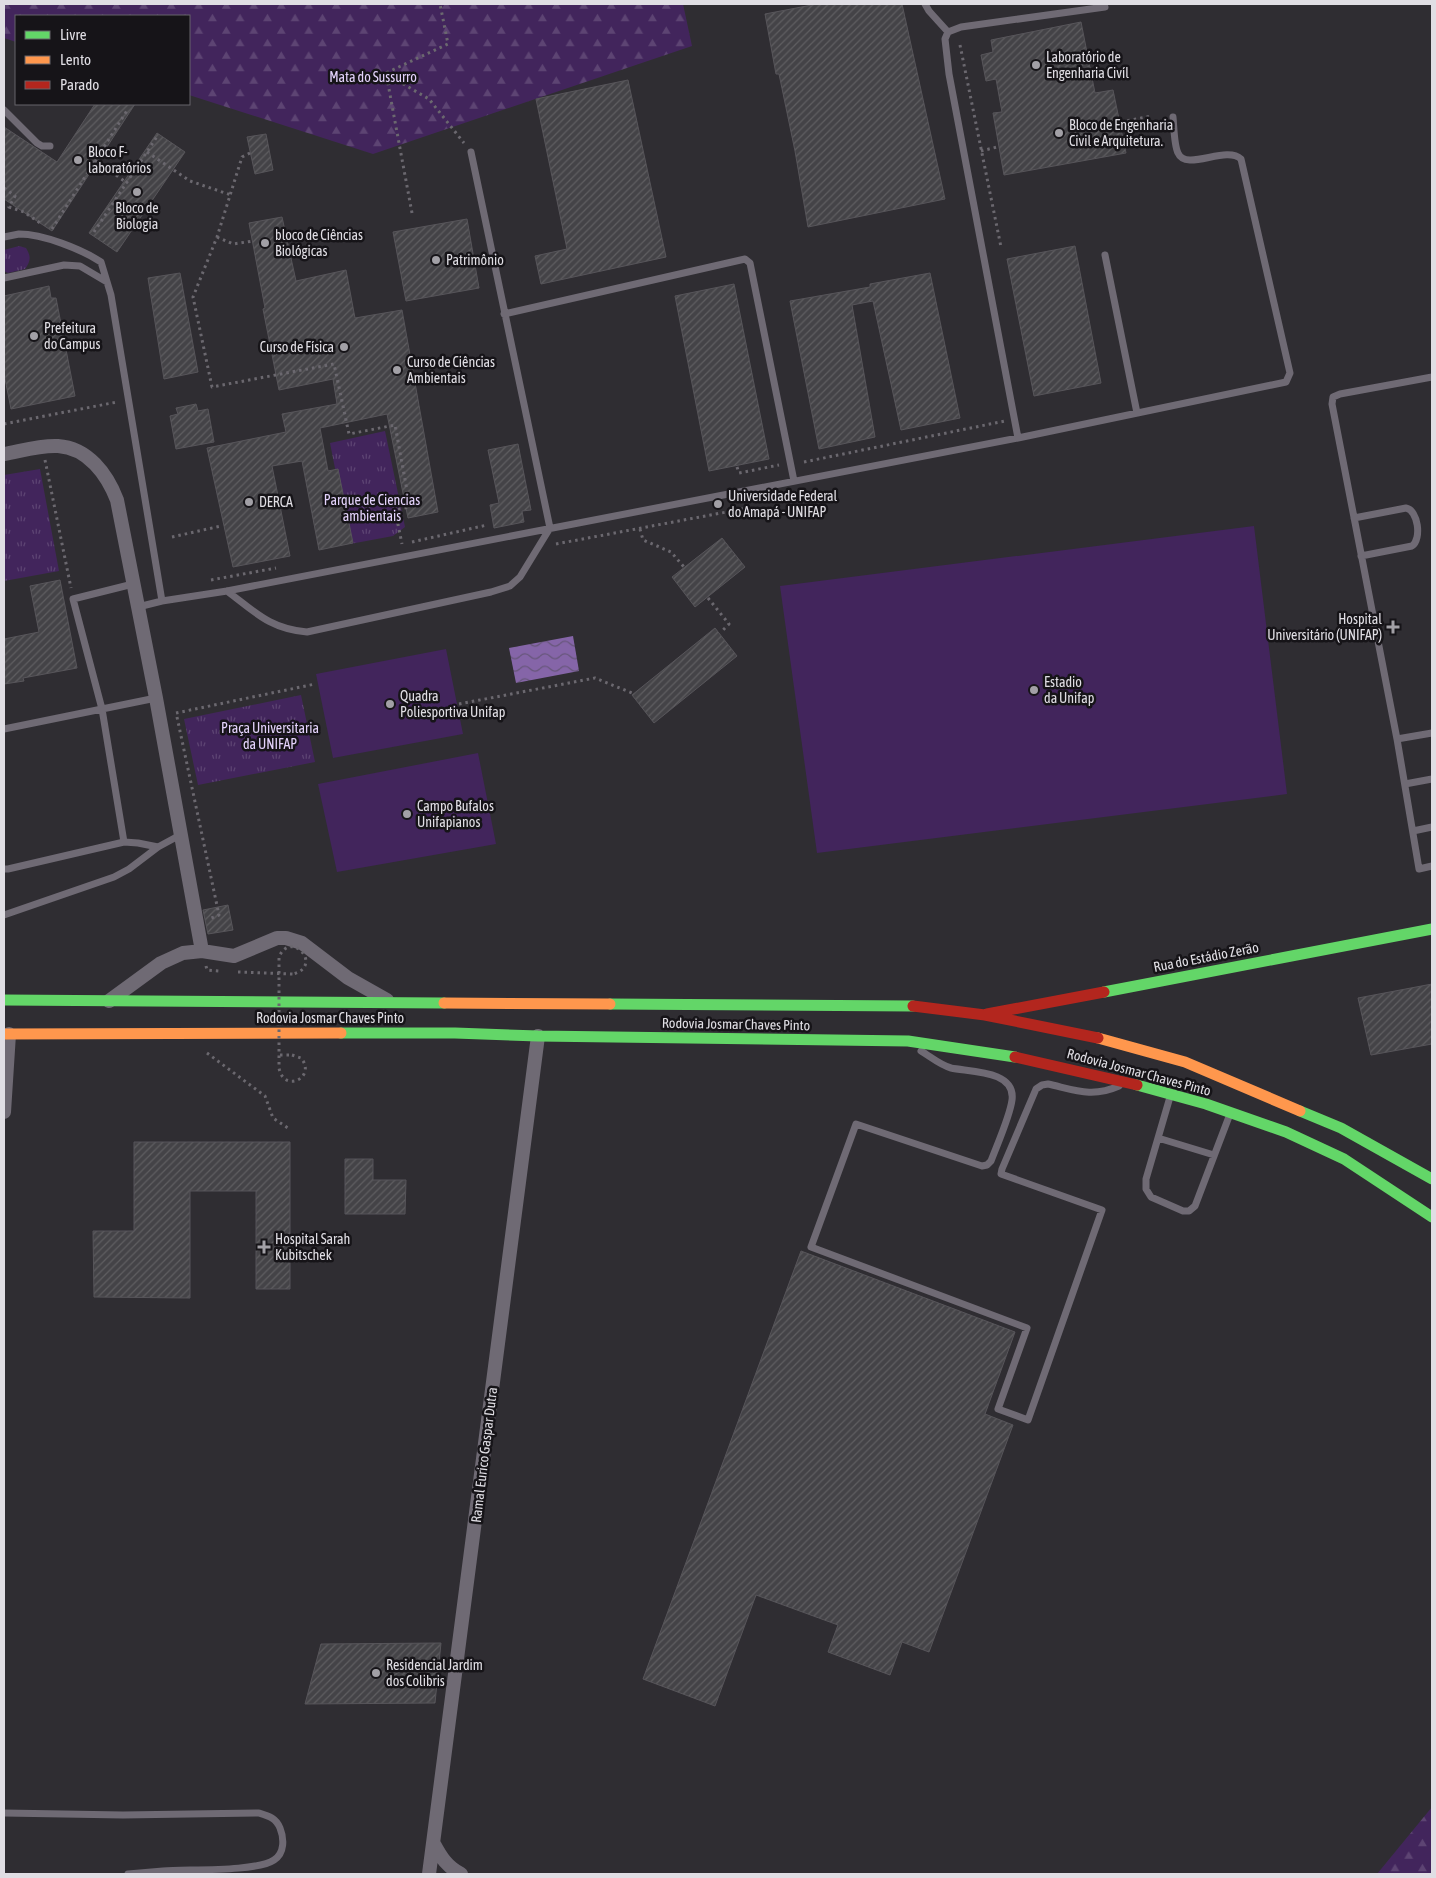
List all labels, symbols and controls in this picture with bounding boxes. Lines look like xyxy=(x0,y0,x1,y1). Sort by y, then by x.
legend xyxy=(15,15,190,105)
text: Livre xyxy=(60,26,87,43)
place label: Laboratório de Engenharia Civíl xyxy=(1046,49,1129,81)
text: Lento xyxy=(60,51,91,68)
marker: Laboratório de Engenharia Civíl xyxy=(1030,59,1042,71)
park label: Mata do Sussurro xyxy=(329,69,417,85)
text: Parado xyxy=(60,76,99,93)
place label: Bloco de Engenharia Civil e Arquitetura. xyxy=(1069,117,1173,149)
marker: Bloco de Engenharia Civil e Arquitetura. xyxy=(1053,127,1065,139)
place label: Bloco F- laboratórios xyxy=(88,144,151,176)
marker: Bloco F- laboratórios xyxy=(72,154,84,166)
marker: Bloco de Biologia xyxy=(131,186,143,198)
place label: Bloco de Biologia xyxy=(115,200,159,232)
place label: bloco de Ciências Biológicas xyxy=(275,227,363,259)
marker: bloco de Ciências Biológicas xyxy=(259,237,271,249)
place label: Patrimônio xyxy=(446,252,504,268)
marker: Patrimônio xyxy=(430,254,442,266)
place label: Prefeitura do Campus xyxy=(44,320,100,352)
marker: Prefeitura do Campus xyxy=(28,330,40,342)
place label: Curso de Física xyxy=(260,339,334,355)
marker: Curso de Física xyxy=(338,341,350,353)
place label: Curso de Ciências Ambientais xyxy=(407,354,495,386)
marker: Curso de Ciências Ambientais xyxy=(391,364,403,376)
place label: Universidade Federal do Amapá - UNIFAP xyxy=(728,488,838,520)
park label: Parque de Ciencias ambientais xyxy=(324,492,420,524)
place label: DERCA xyxy=(259,494,293,510)
marker: DERCA xyxy=(243,496,255,508)
marker: Universidade Federal do Amapá - UNIFAP xyxy=(712,498,724,510)
place label: Hospital Universitário (UNIFAP) xyxy=(1267,611,1382,643)
marker: Hospital Universitário (UNIFAP) xyxy=(1386,620,1400,634)
place label: Estadio da Unifap xyxy=(1044,674,1095,706)
marker: Estadio da Unifap xyxy=(1028,684,1040,696)
place label: Quadra Poliesportiva Unifap xyxy=(400,688,506,720)
marker: Quadra Poliesportiva Unifap xyxy=(384,698,396,710)
park label: Praça Universitaria da UNIFAP xyxy=(221,720,319,752)
place label: Campo Bufalos Unifapianos xyxy=(417,798,494,830)
marker: Campo Bufalos Unifapianos xyxy=(401,808,413,820)
street label: Rua do Estádio Zerão xyxy=(1152,939,1260,975)
street label: Rodovia Josmar Chaves Pinto xyxy=(256,1010,404,1026)
street label: Rodovia Josmar Chaves Pinto xyxy=(662,1015,810,1033)
street label: Rodovia Josmar Chaves Pinto xyxy=(1065,1045,1213,1099)
place label: Hospital Sarah Kubitschek xyxy=(275,1231,350,1263)
marker: Hospital Sarah Kubitschek xyxy=(257,1240,271,1254)
street label: Ramal Eurico Gaspar Dutra xyxy=(468,1386,500,1524)
place label: Residencial Jardim dos Colibris xyxy=(386,1657,483,1689)
marker: Residencial Jardim dos Colibris xyxy=(370,1667,382,1679)

